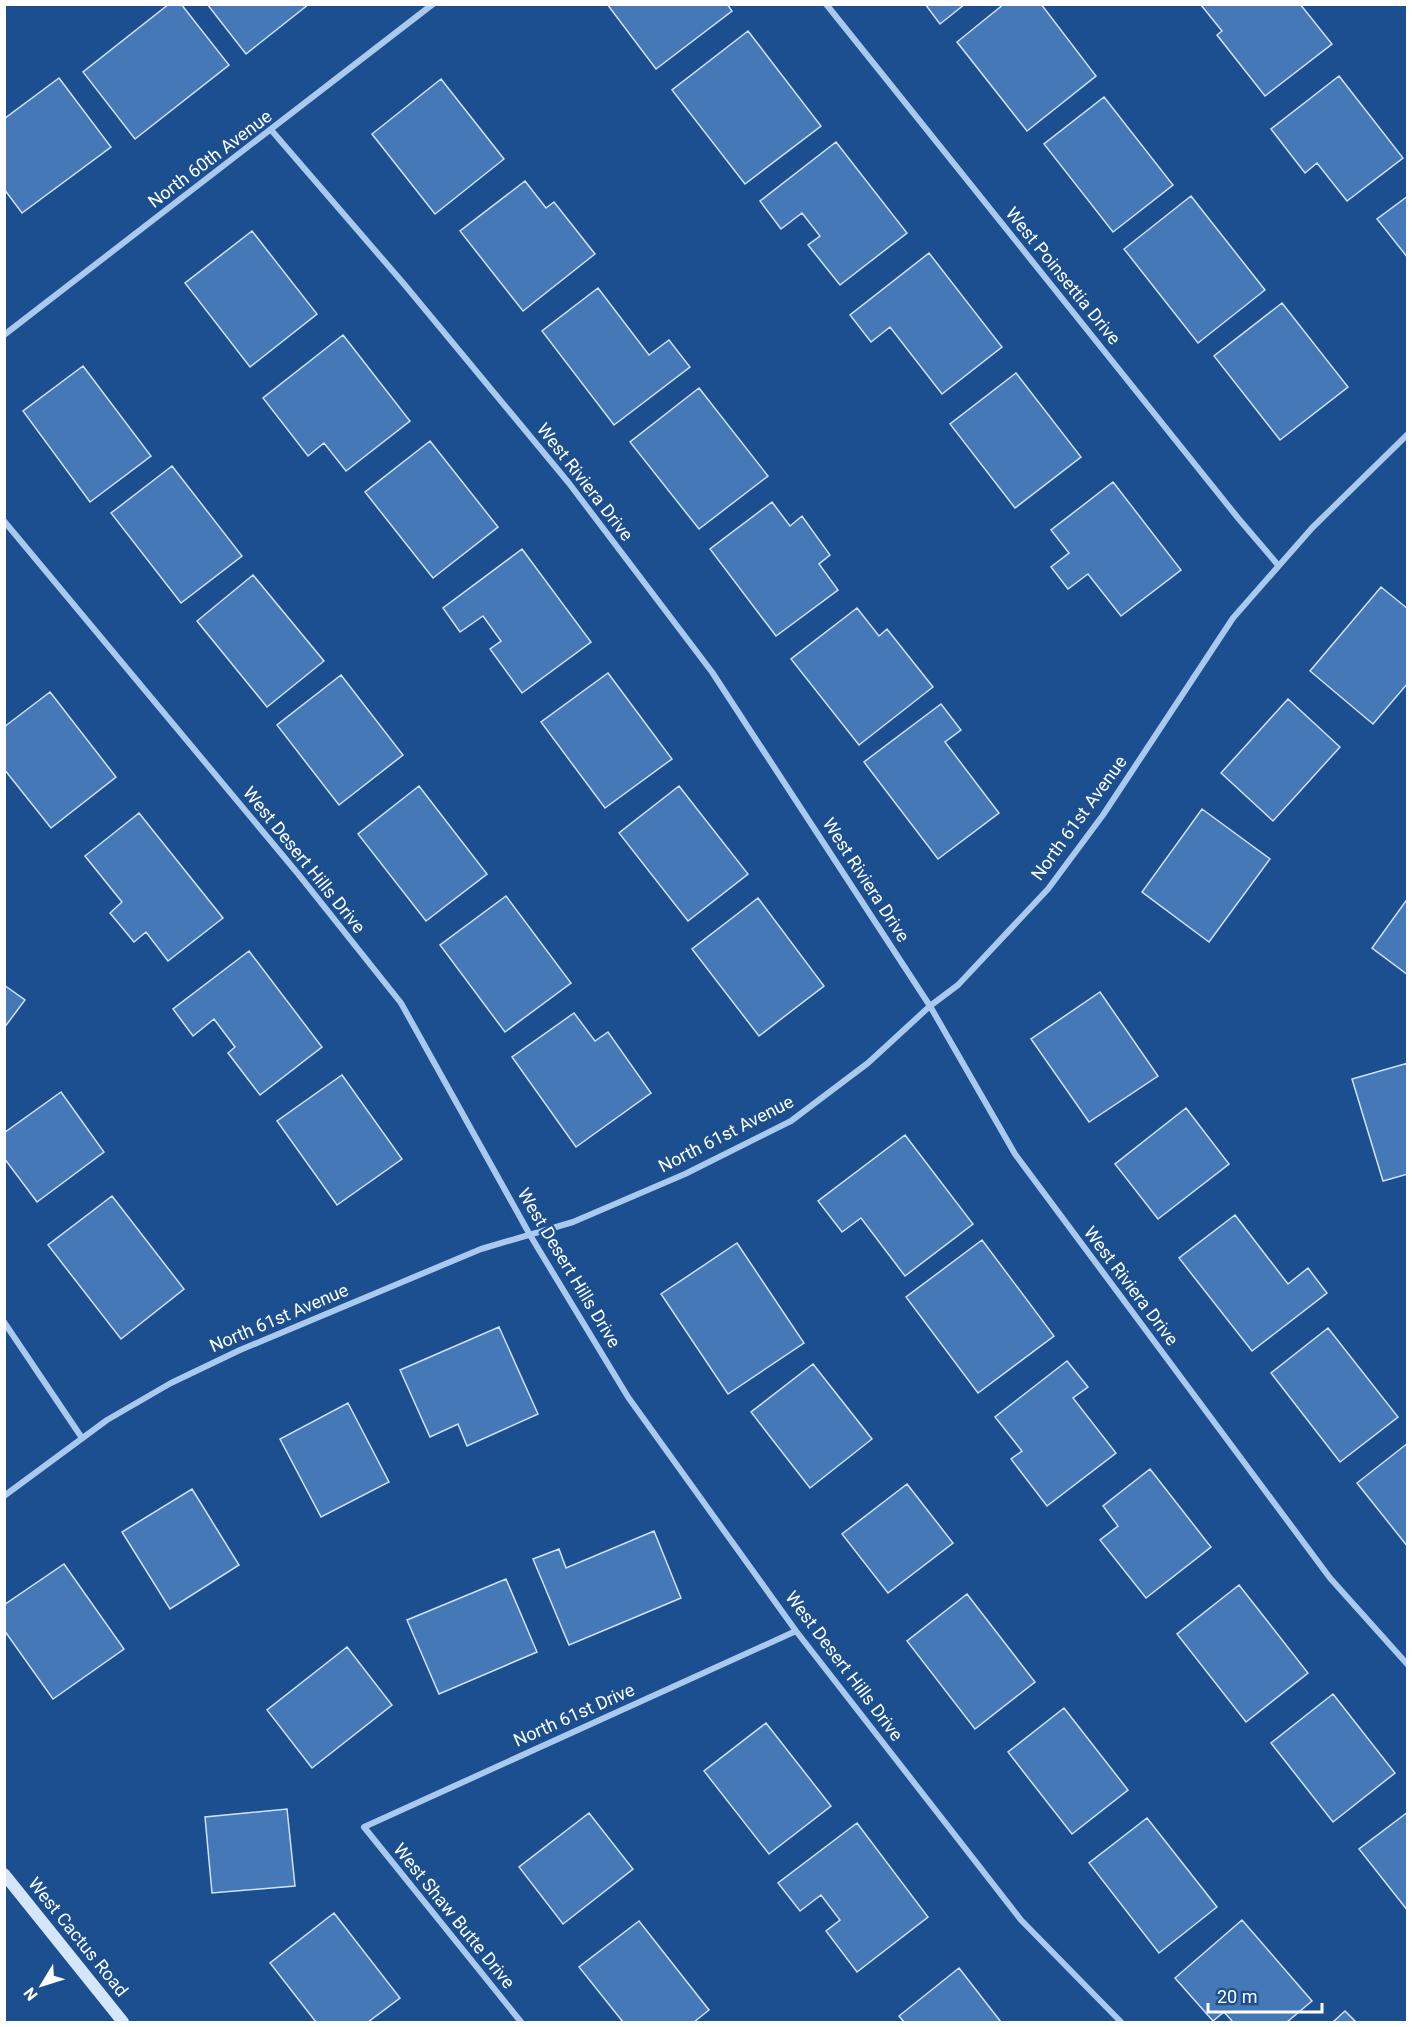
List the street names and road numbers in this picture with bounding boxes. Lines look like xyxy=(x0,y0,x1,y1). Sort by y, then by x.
street label: North 60th Avenue xyxy=(144,105,276,212)
street label: West Poinsettia Drive xyxy=(1002,203,1125,349)
street label: West Riviera Drive xyxy=(533,419,638,545)
street label: North 61st Avenue xyxy=(1026,751,1131,884)
street label: West Desert Hills Drive xyxy=(239,782,370,937)
street label: West Riviera Drive xyxy=(819,814,914,946)
street label: North 61st Avenue xyxy=(655,1090,797,1177)
street label: West Desert Hills Drive xyxy=(514,1184,625,1351)
street label: West Riviera Drive xyxy=(1080,1222,1183,1349)
street label: North 61st Avenue xyxy=(206,1279,351,1356)
street label: West Desert Hills Drive xyxy=(781,1587,908,1745)
street label: North 61st Drive xyxy=(510,1678,638,1751)
street label: West Shaw Butte Drive xyxy=(389,1839,519,1992)
street label: West Cactus Road xyxy=(24,1873,133,2000)

